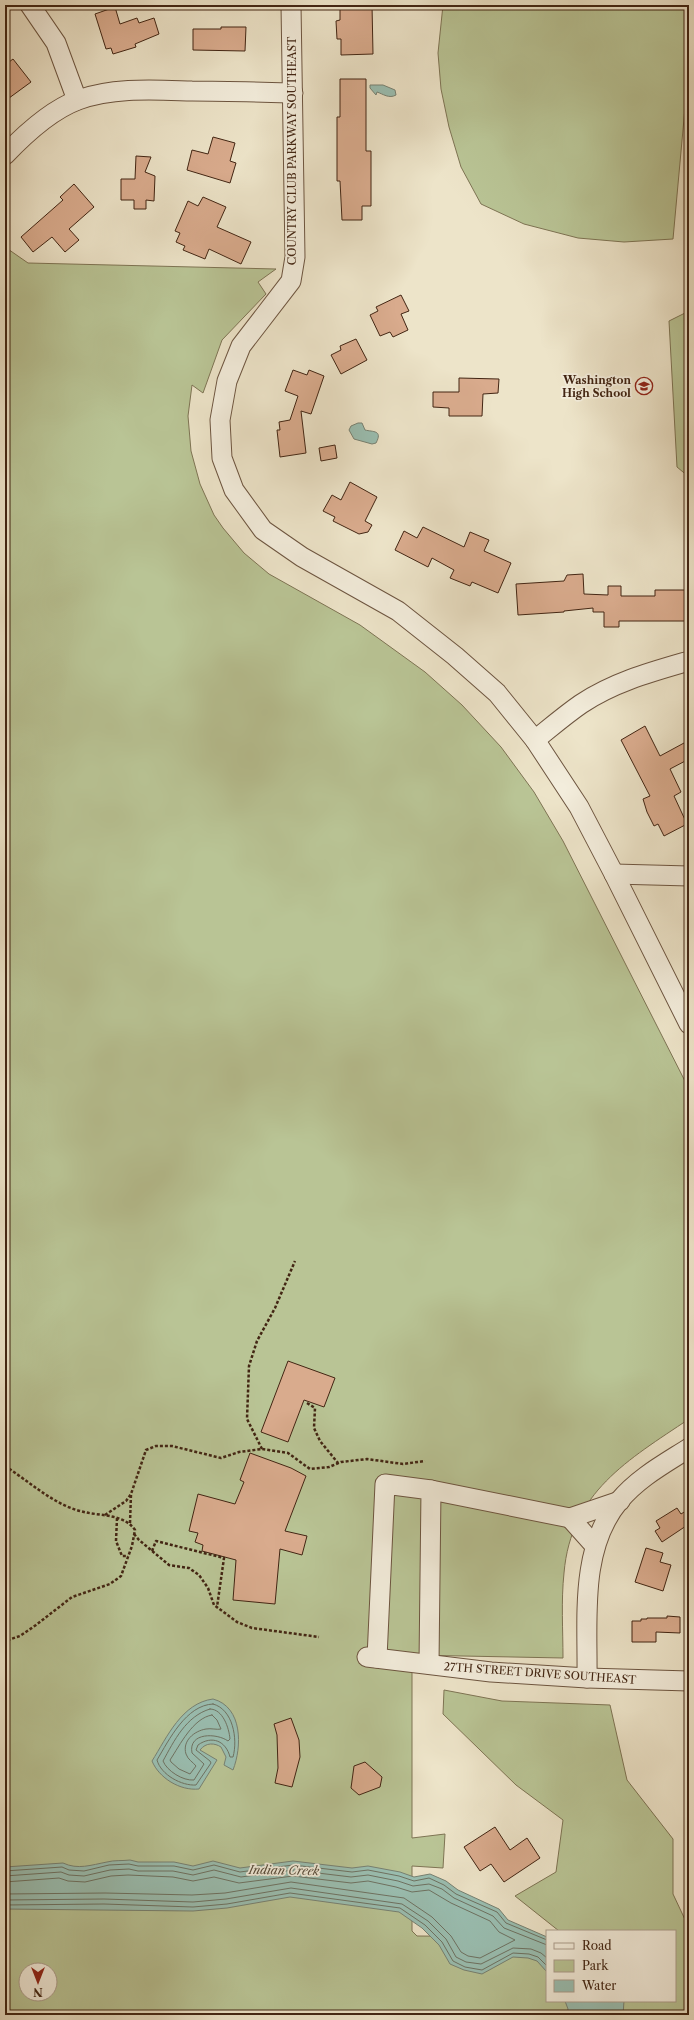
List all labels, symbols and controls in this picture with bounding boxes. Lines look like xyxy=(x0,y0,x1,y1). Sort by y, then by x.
street label: COUNTRY CLUB PARKWAY SOUTHEAST xyxy=(285,36,299,265)
place label: Washington High School xyxy=(562,373,631,400)
school or university icon: Washington High School xyxy=(634,376,654,396)
street label: 27TH STREET DRIVE SOUTHEAST xyxy=(443,1659,638,1687)
water label: Indian Creek xyxy=(247,1862,320,1878)
legend xyxy=(546,1930,676,2002)
text: Road xyxy=(582,1938,612,1953)
text: Park xyxy=(582,1958,609,1973)
north arrow xyxy=(18,1962,58,2002)
text: Water xyxy=(581,1978,616,1993)
text: N xyxy=(33,1985,43,1999)

